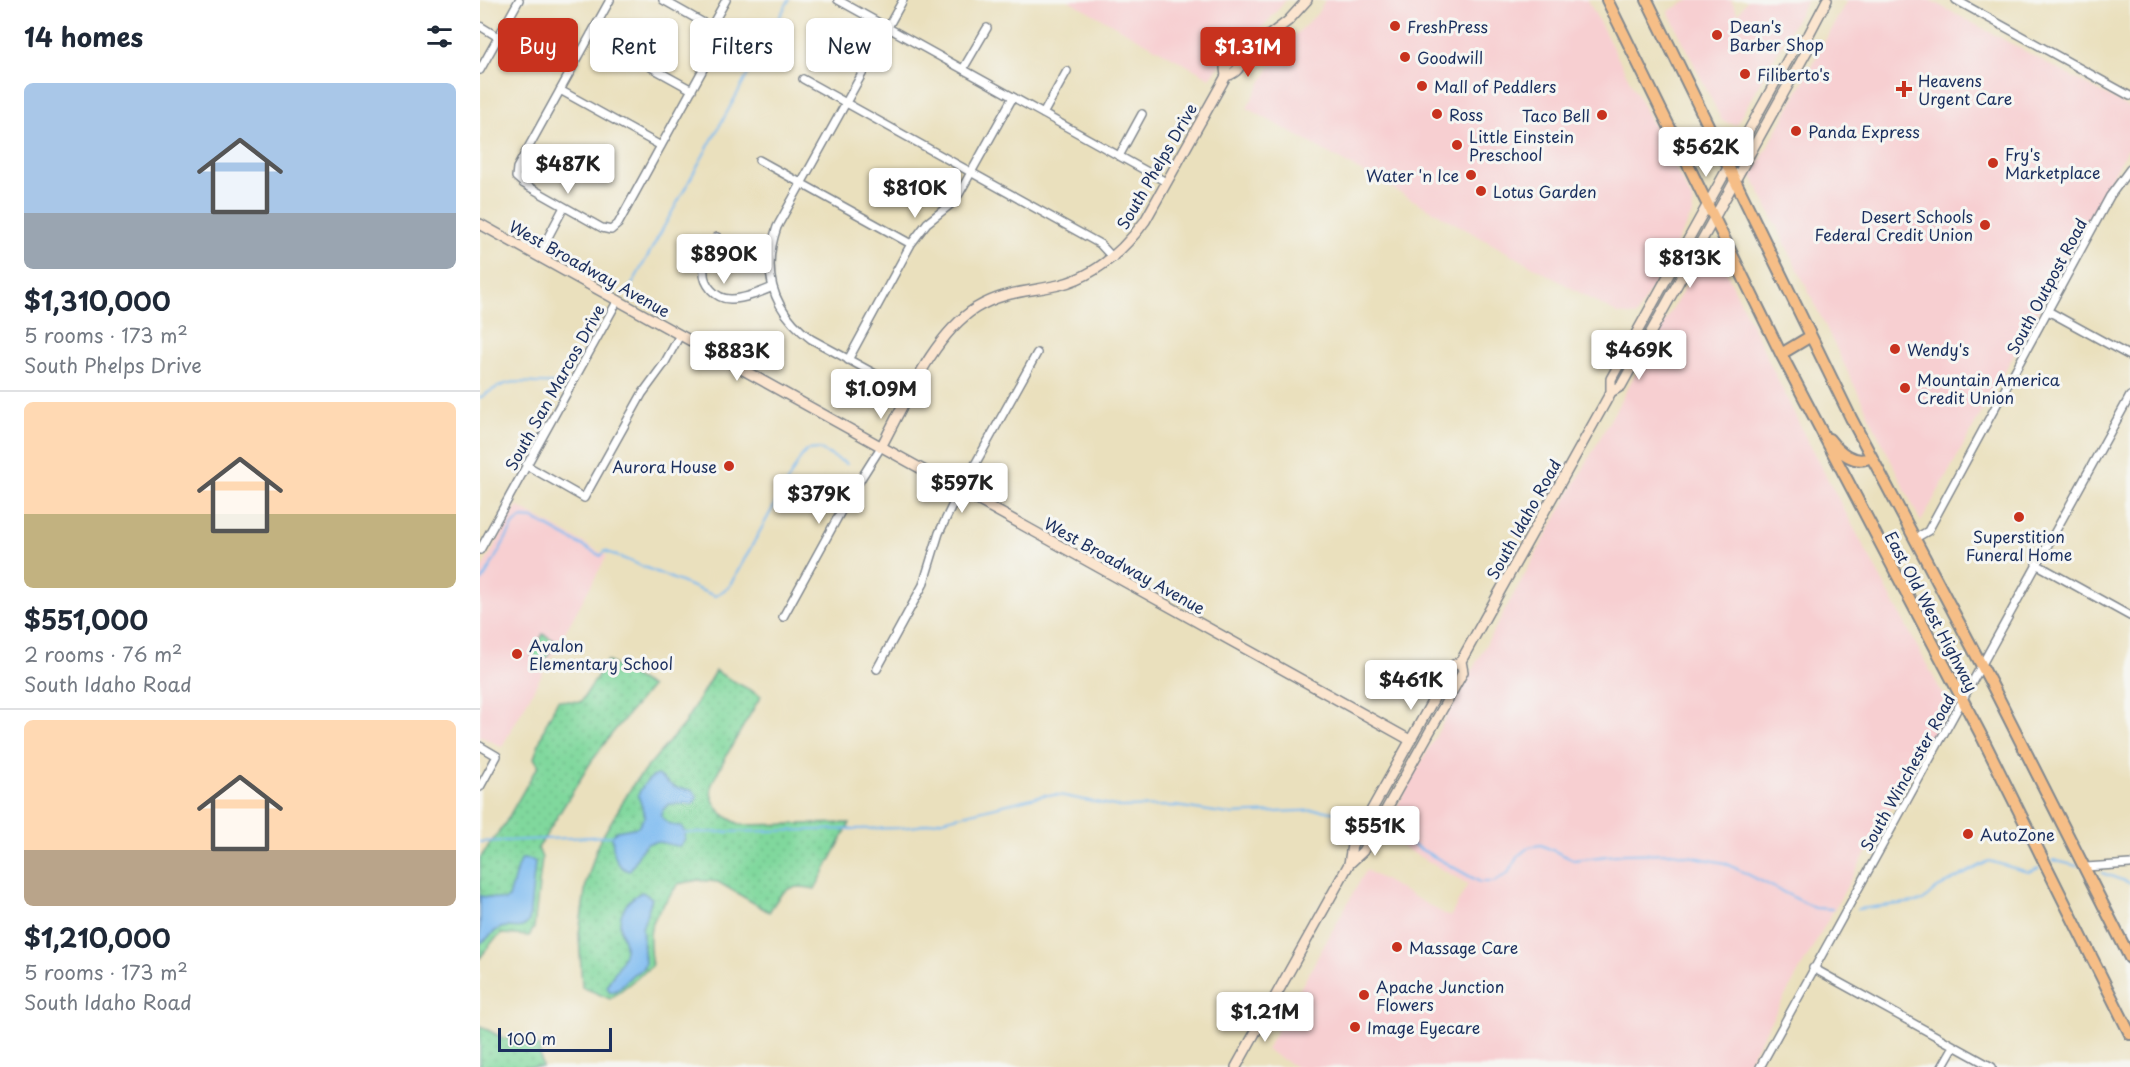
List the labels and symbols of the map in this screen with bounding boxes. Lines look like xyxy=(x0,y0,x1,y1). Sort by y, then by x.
place label: FreshPress xyxy=(1407,14,1488,38)
place label: Dean's Barber Shop xyxy=(1729,14,1824,56)
marker: FreshPress xyxy=(1388,19,1402,33)
pin: $1.31M xyxy=(1199,27,1297,78)
marker: Dean's Barber Shop xyxy=(1710,28,1724,42)
place label: Goodwill xyxy=(1417,45,1483,69)
marker: Goodwill xyxy=(1398,50,1412,64)
place label: Filiberto's xyxy=(1757,62,1830,86)
marker: Filiberto's xyxy=(1738,67,1752,81)
place label: Heavens Urgent Care xyxy=(1918,68,2012,110)
place label: Mall of Peddlers xyxy=(1434,74,1556,98)
marker: Mall of Peddlers xyxy=(1415,79,1429,93)
marker: Heavens Urgent Care xyxy=(1895,80,1913,98)
street label: South Phelps Drive xyxy=(1110,98,1202,234)
place label: Ross xyxy=(1449,102,1483,126)
place label: Taco Bell xyxy=(1522,103,1590,127)
marker: Ross xyxy=(1430,107,1444,121)
marker: Taco Bell xyxy=(1595,108,1609,122)
place label: Panda Express xyxy=(1808,119,1920,143)
place label: Little Einstein Preschool xyxy=(1469,124,1574,166)
marker: Panda Express xyxy=(1789,124,1803,138)
pin: $562K xyxy=(1664,127,1748,178)
marker: Little Einstein Preschool xyxy=(1450,138,1464,152)
place label: Fry's Marketplace xyxy=(2005,142,2100,184)
pin: $487K xyxy=(526,144,610,195)
marker: Fry's Marketplace xyxy=(1986,156,2000,170)
place label: Water 'n Ice xyxy=(1366,163,1459,187)
pin: $810K xyxy=(873,168,957,219)
marker: Water 'n Ice xyxy=(1464,168,1478,182)
place label: Lotus Garden xyxy=(1493,179,1597,203)
marker: Lotus Garden xyxy=(1474,184,1488,198)
place label: Desert Schools Federal Credit Union xyxy=(1814,204,1973,246)
street label: West Broadway Avenue xyxy=(505,214,675,322)
street label: South Outpost Road xyxy=(2000,214,2092,358)
marker: Desert Schools Federal Credit Union xyxy=(1978,218,1992,232)
pin: $890K xyxy=(682,234,766,285)
pin: $813K xyxy=(1648,238,1732,289)
street label: South San Marcos Drive xyxy=(498,300,610,474)
pin: $469K xyxy=(1597,330,1681,381)
pin: $883K xyxy=(695,331,779,382)
place label: Wendy's xyxy=(1907,337,1969,361)
marker: Wendy's xyxy=(1888,342,1902,356)
place label: Mountain America Credit Union xyxy=(1917,367,2060,409)
pin: $1.09M xyxy=(832,369,930,420)
marker: Mountain America Credit Union xyxy=(1898,381,1912,395)
place label: Aurora House xyxy=(612,454,717,478)
street label: South Idaho Road xyxy=(1480,455,1566,583)
marker: Aurora House xyxy=(722,459,736,473)
pin: $597K xyxy=(920,463,1004,514)
pin: $379K xyxy=(777,474,861,525)
marker: Superstition Funeral Home xyxy=(2012,510,2026,524)
street label: West Broadway Avenue xyxy=(1040,511,1210,619)
place label: Superstition Funeral Home xyxy=(1966,524,2072,566)
street label: East Old West Highway xyxy=(1879,526,1985,696)
place label: Avalon Elementary School xyxy=(529,633,673,675)
marker: Avalon Elementary School xyxy=(510,647,524,661)
pin: $461K xyxy=(1369,660,1453,711)
street label: South Winchester Road xyxy=(1854,689,1960,855)
pin: $551K xyxy=(1333,806,1417,857)
place label: AutoZone xyxy=(1980,822,2055,846)
marker: AutoZone xyxy=(1961,827,1975,841)
place label: Massage Care xyxy=(1409,935,1518,959)
marker: Massage Care xyxy=(1390,940,1404,954)
place label: Apache Junction Flowers xyxy=(1376,974,1504,1016)
marker: Apache Junction Flowers xyxy=(1357,988,1371,1002)
pin: $1.21M xyxy=(1216,992,1314,1043)
place label: Image Eyecare xyxy=(1367,1015,1480,1039)
marker: Image Eyecare xyxy=(1348,1020,1362,1034)
scale bar xyxy=(498,1025,612,1052)

